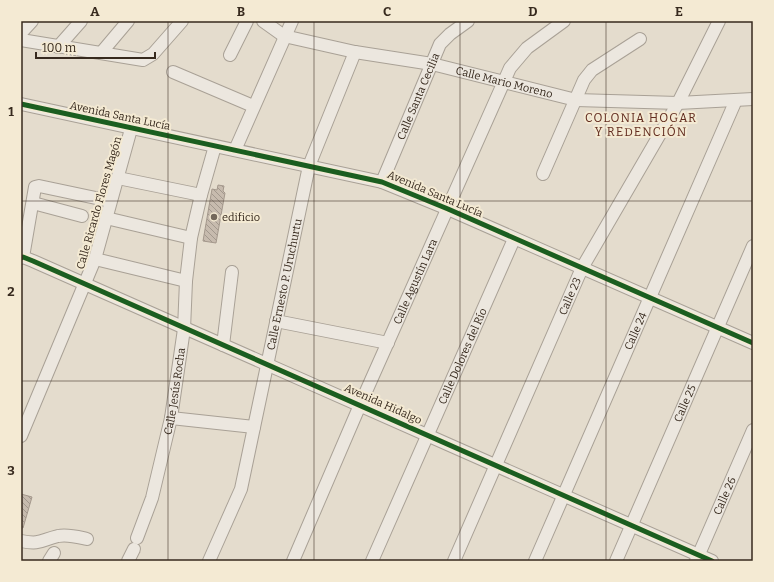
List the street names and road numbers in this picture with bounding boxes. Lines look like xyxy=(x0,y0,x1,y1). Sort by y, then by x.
street label: Calle Santa Cecilia xyxy=(394,51,442,142)
street label: Calle Mario Moreno xyxy=(454,64,554,100)
street label: Avenida Santa Lucía xyxy=(69,99,171,133)
street label: Calle Ricardo Flores Magón xyxy=(74,135,124,271)
street label: Avenida Santa Lucía xyxy=(385,168,485,220)
street label: Calle Ernesto P. Uruchurtu xyxy=(264,217,304,351)
street label: Calle Agustín Lara xyxy=(390,237,440,326)
street label: Calle 23 xyxy=(556,275,584,317)
street label: Calle Dolores del Río xyxy=(435,306,489,406)
street label: Calle 24 xyxy=(621,310,649,352)
street label: Calle Jesús Rocha xyxy=(161,347,188,436)
street label: Avenida Hidalgo xyxy=(342,381,424,427)
street label: Calle 25 xyxy=(671,383,698,424)
street label: Calle 26 xyxy=(710,475,738,517)

